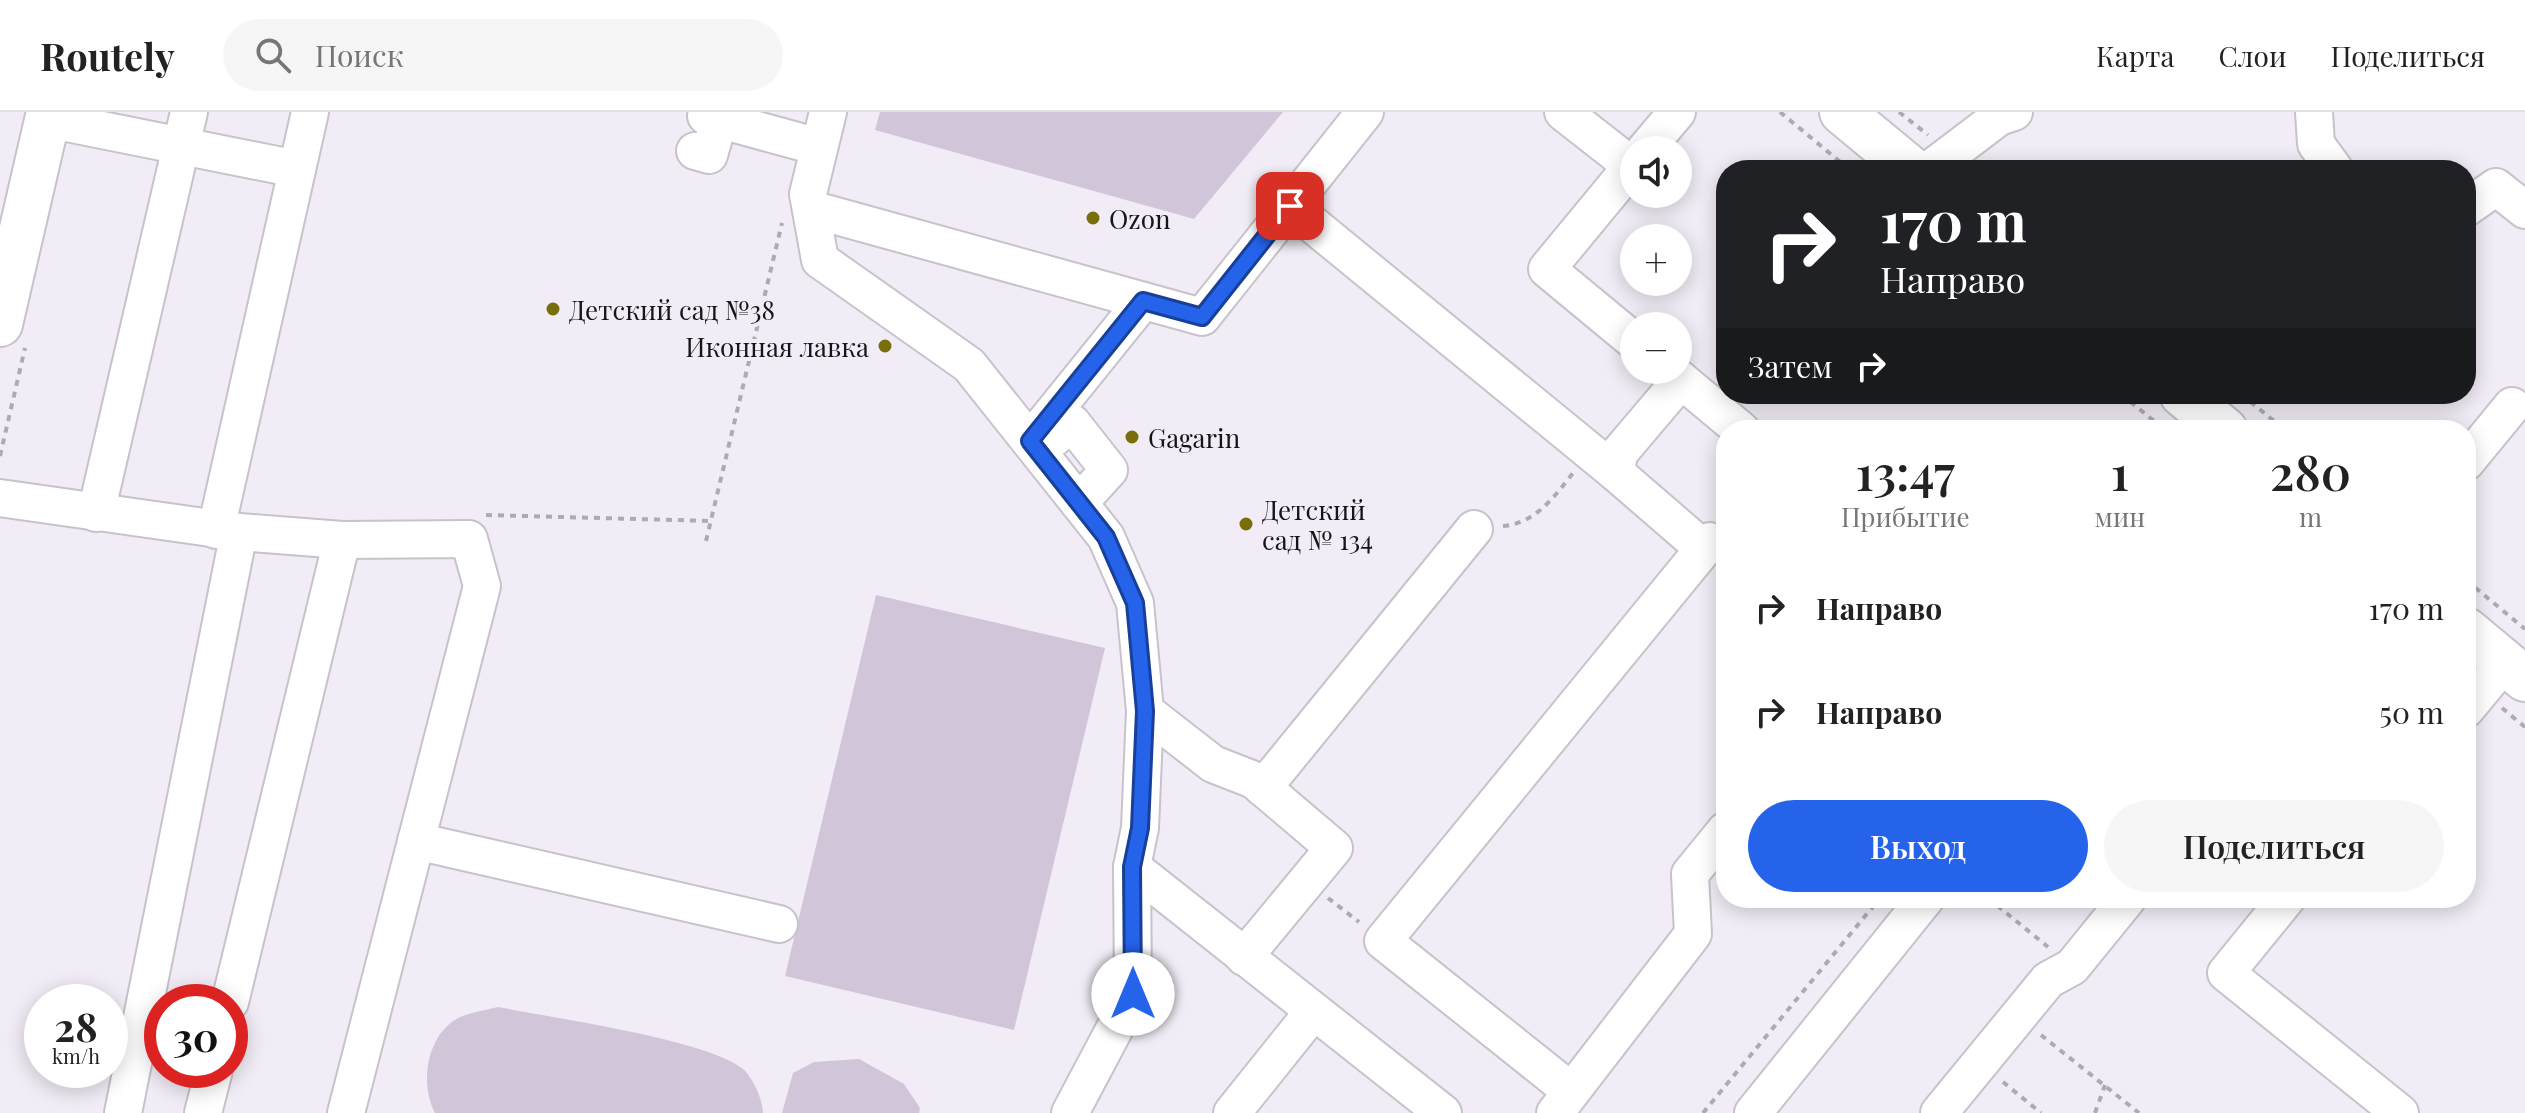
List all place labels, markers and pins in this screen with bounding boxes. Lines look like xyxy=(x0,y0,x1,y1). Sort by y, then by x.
pin xyxy=(1256,172,1324,240)
place label: Ozon xyxy=(1109,201,1171,236)
marker: Ozon xyxy=(1084,209,1102,227)
place label: Детский сад №38 xyxy=(569,292,775,327)
marker: Детский сад №38 xyxy=(544,300,562,318)
place label: Иконная лавка xyxy=(685,329,869,364)
marker: Иконная лавка xyxy=(876,337,894,355)
place label: Gagarin xyxy=(1148,420,1241,455)
marker: Gagarin xyxy=(1123,428,1141,446)
place label: Детский сад № 134 xyxy=(1262,492,1373,557)
marker: Детский сад № 134 xyxy=(1237,515,1255,533)

